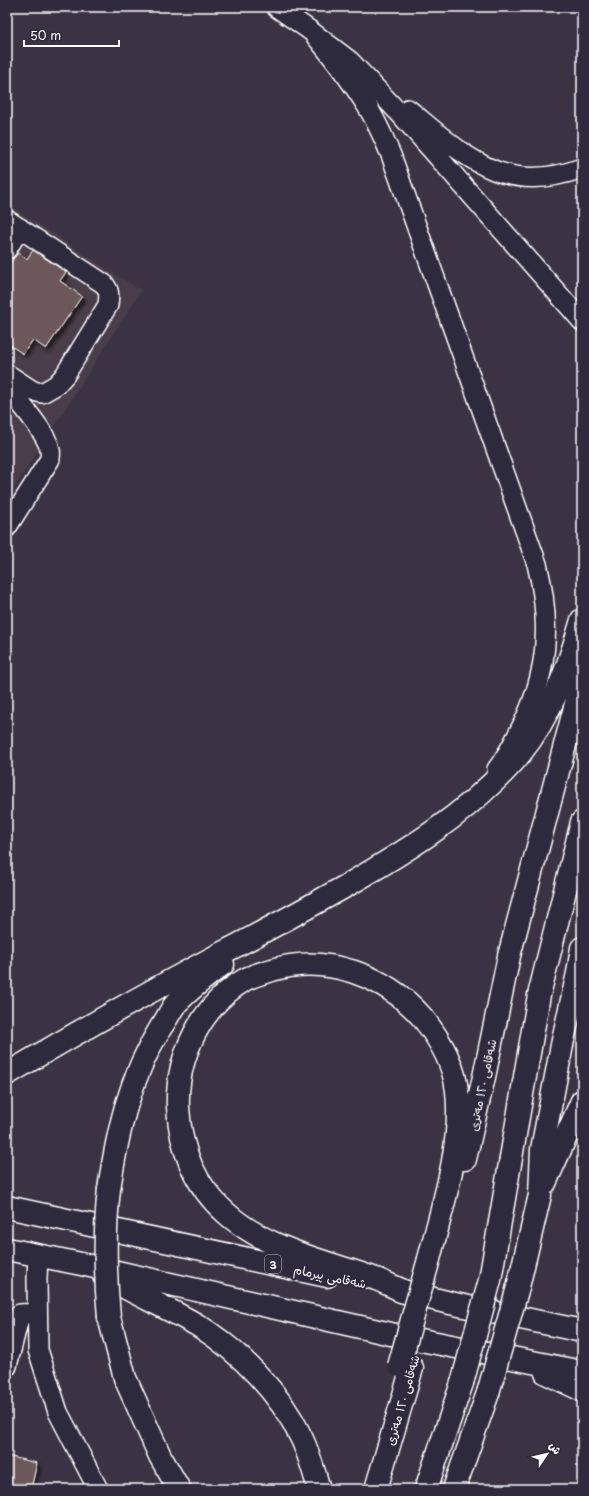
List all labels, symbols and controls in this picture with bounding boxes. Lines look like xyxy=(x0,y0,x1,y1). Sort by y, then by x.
scale bar xyxy=(24,22,119,48)
text: 50 m xyxy=(30,26,61,44)
street label: شەقامی ١٢٠ مەتری xyxy=(463,1037,501,1133)
road number: 3 xyxy=(265,1255,281,1273)
street label: شەقامی پیرمام xyxy=(292,1260,368,1293)
street label: شەقامی ١٢٠ مەتری xyxy=(380,1353,424,1447)
north arrow xyxy=(527,1434,567,1474)
text: ش xyxy=(545,1438,566,1458)

